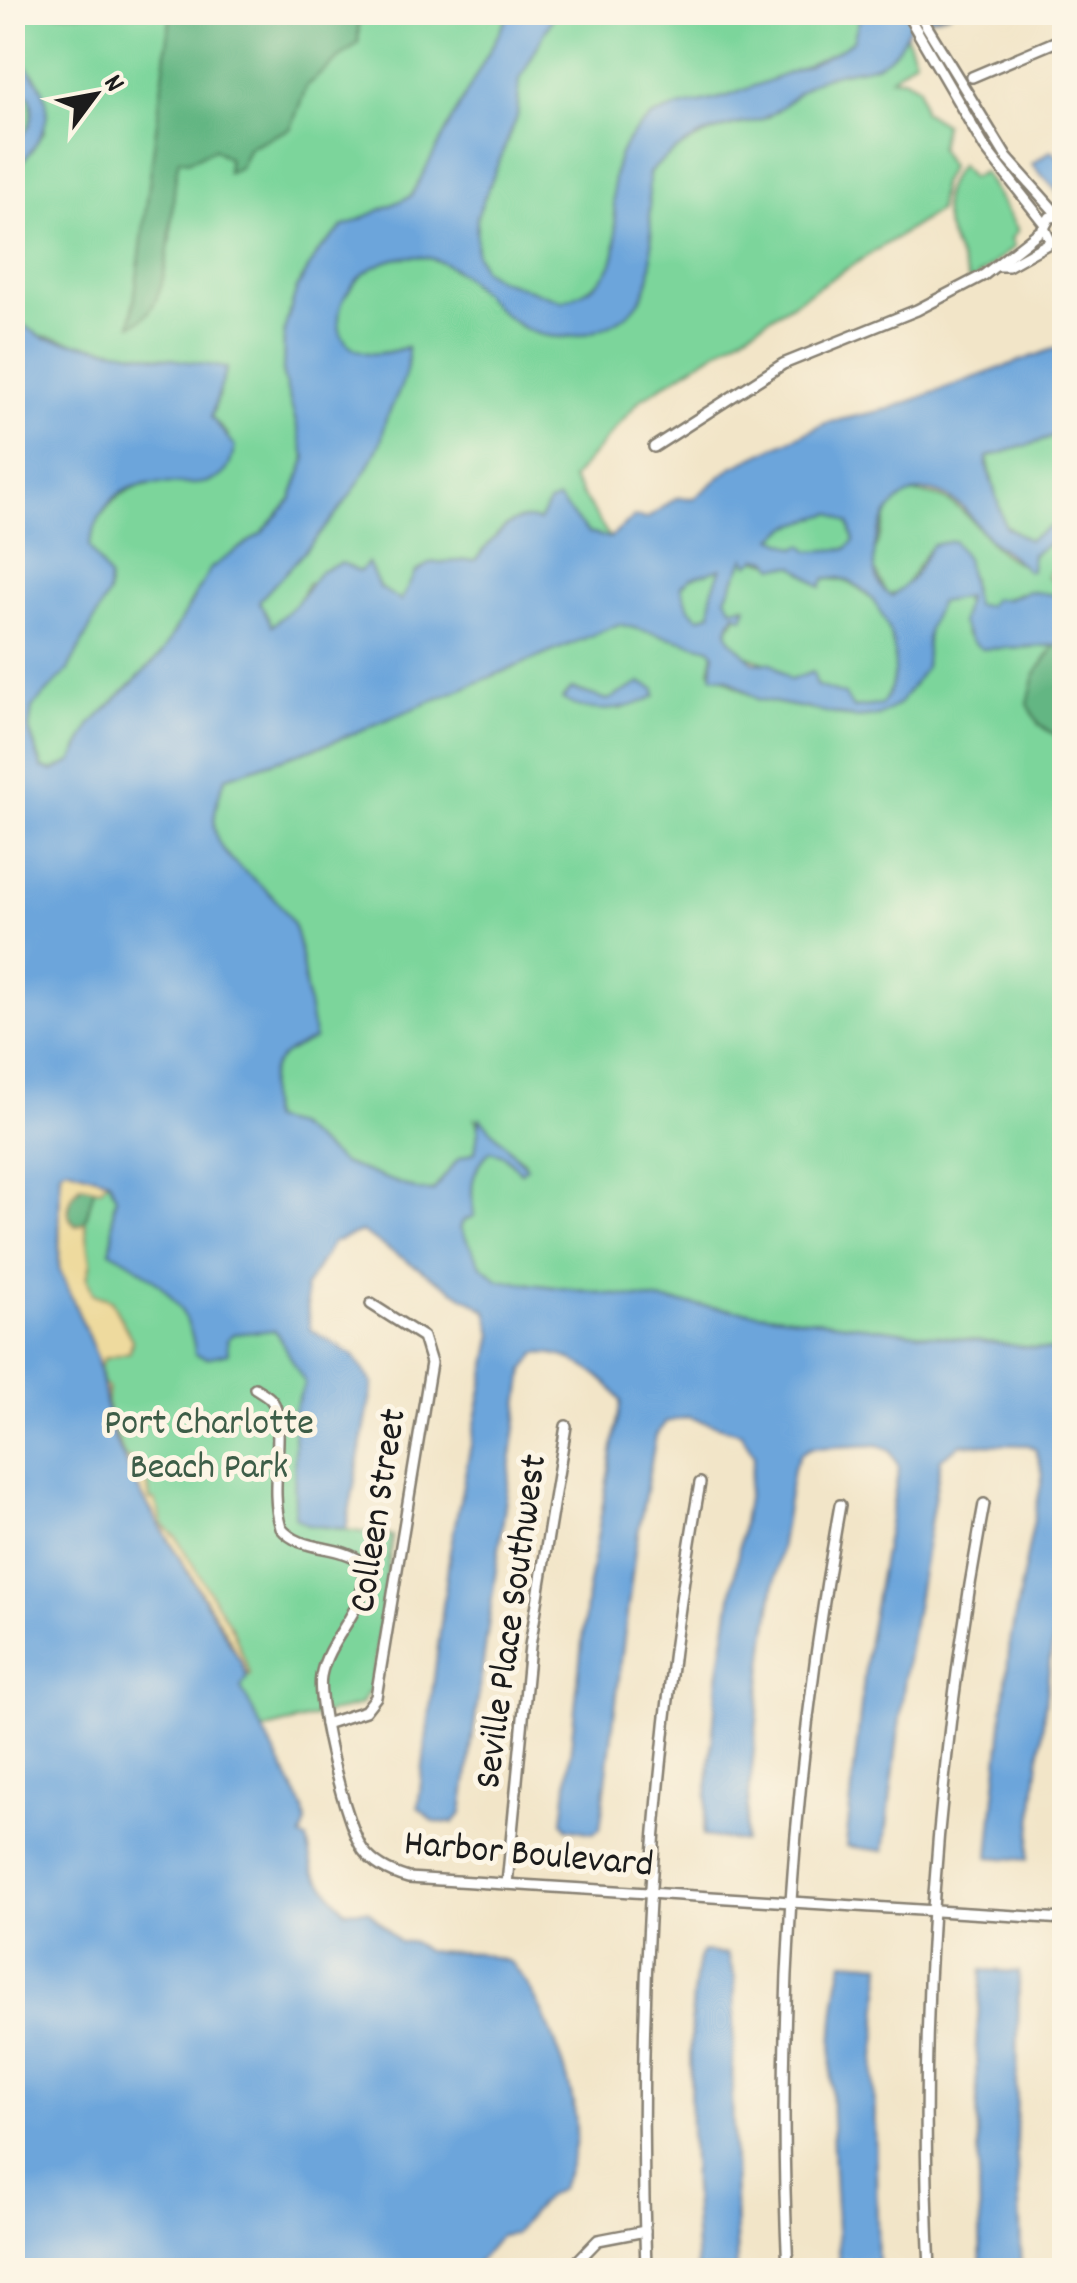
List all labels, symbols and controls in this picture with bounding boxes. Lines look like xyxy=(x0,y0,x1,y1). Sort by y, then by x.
north arrow xyxy=(45,45,145,145)
text: N xyxy=(91,68,133,101)
park label: Port Charlotte Beach Park xyxy=(104,1398,314,1497)
street label: Colleen Street xyxy=(337,1405,424,1617)
street label: Seville Place Southwest xyxy=(463,1451,564,1793)
street label: Harbor Boulevard xyxy=(401,1818,656,1895)

